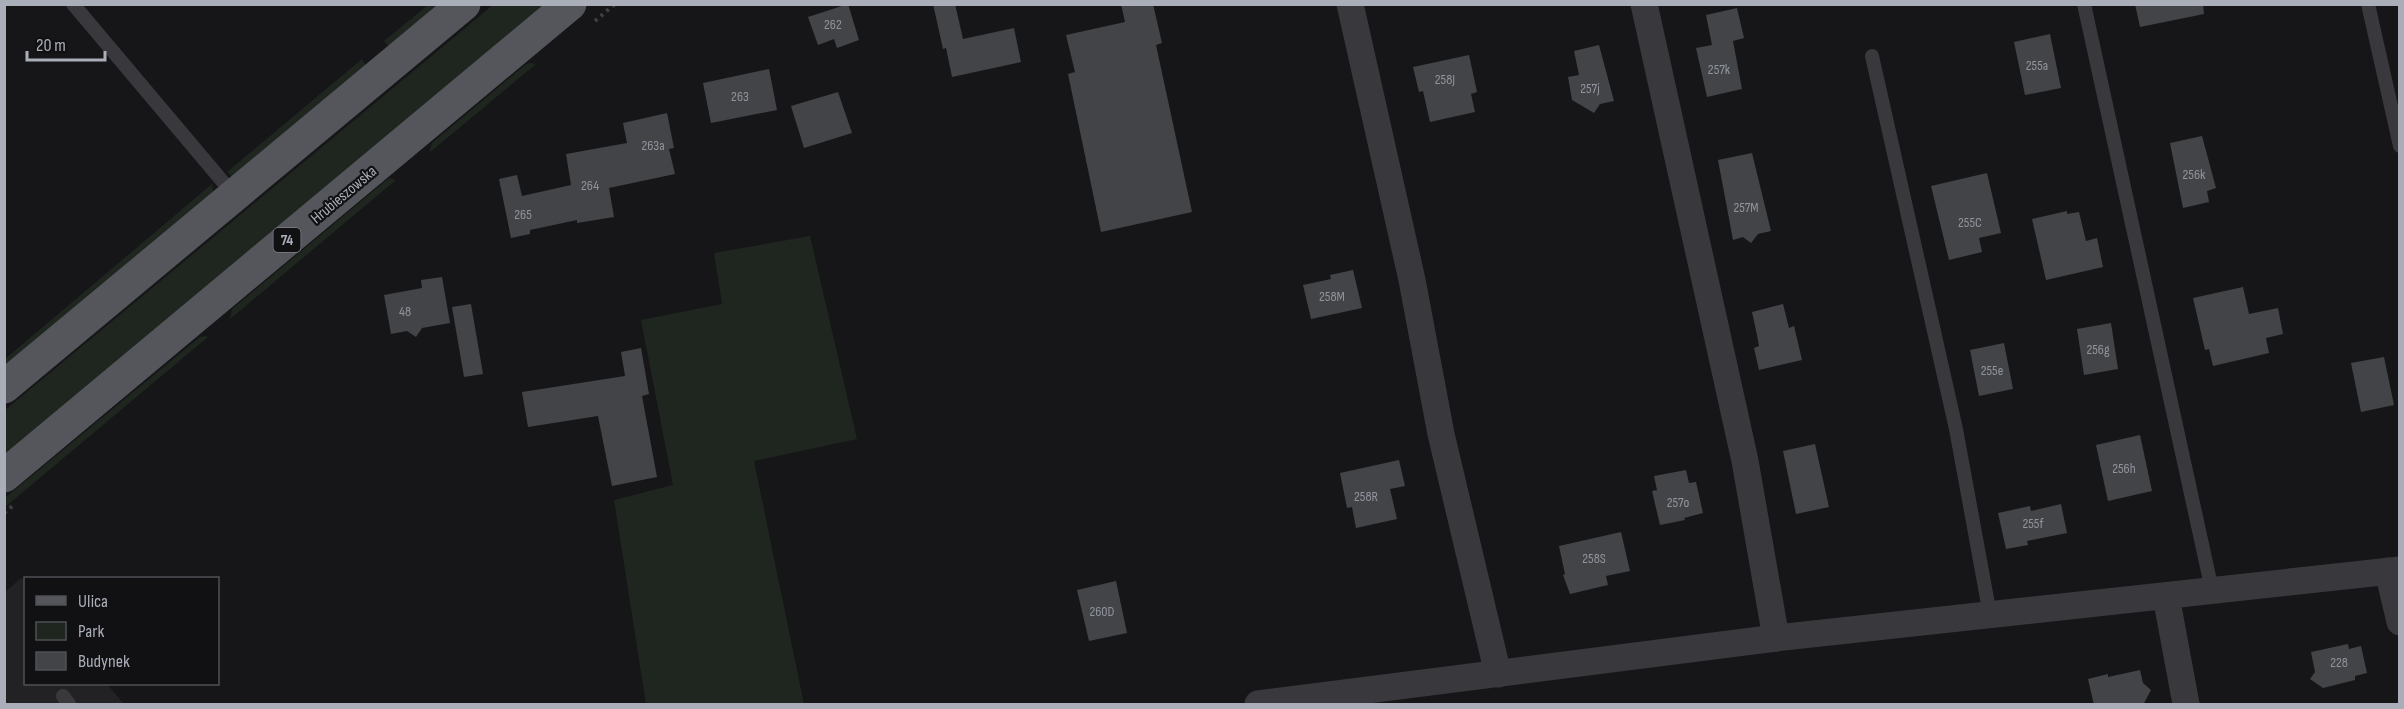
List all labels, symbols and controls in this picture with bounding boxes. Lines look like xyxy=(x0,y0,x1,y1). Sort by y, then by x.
house number: 262 xyxy=(824,16,842,33)
scale bar xyxy=(27,24,105,62)
text: 20 m xyxy=(36,35,66,56)
house number: 255a xyxy=(2026,57,2048,74)
house number: 257k xyxy=(1708,61,1731,78)
house number: 258J xyxy=(1435,71,1455,88)
house number: 257j xyxy=(1580,80,1600,97)
house number: 263 xyxy=(731,88,749,105)
house number: 263a xyxy=(641,137,665,154)
street label: Hrubieszowska xyxy=(307,162,381,228)
house number: 256k xyxy=(2183,166,2206,183)
house number: 264 xyxy=(581,177,599,194)
house number: 257M xyxy=(1733,199,1759,216)
house number: 265 xyxy=(514,206,532,223)
house number: 255C xyxy=(1958,214,1982,231)
road number: 74 xyxy=(274,228,300,252)
house number: 258M xyxy=(1319,288,1345,305)
house number: 48 xyxy=(399,303,411,320)
house number: 256g xyxy=(2086,341,2110,358)
house number: 255e xyxy=(1981,362,2003,379)
house number: 256h xyxy=(2112,460,2136,477)
house number: 258R xyxy=(1354,488,1379,505)
house number: 257o xyxy=(1667,494,1689,511)
house number: 255f xyxy=(2022,515,2044,532)
house number: 258S xyxy=(1582,550,1606,567)
legend xyxy=(24,577,219,685)
text: Ulica xyxy=(78,591,108,612)
house number: 260D xyxy=(1089,603,1115,620)
text: Park xyxy=(78,621,104,642)
text: Budynek xyxy=(78,651,130,672)
house number: 228 xyxy=(2330,654,2348,671)

